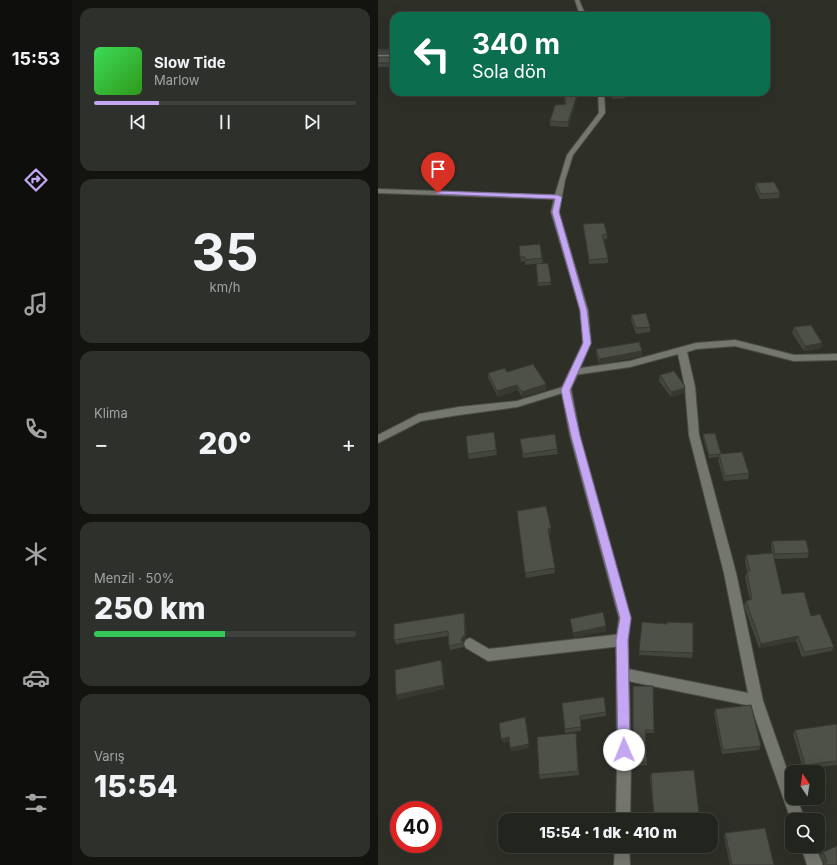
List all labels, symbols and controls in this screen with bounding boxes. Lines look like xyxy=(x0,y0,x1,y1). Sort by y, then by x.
text: 340 m xyxy=(472,27,560,61)
icon: left xyxy=(406,28,458,80)
text: 15:53 xyxy=(12,48,60,69)
text: Slow Tide xyxy=(154,53,226,72)
text: Sola dön xyxy=(472,61,546,82)
text: Marlow xyxy=(154,72,200,88)
icon: previous xyxy=(127,111,149,133)
icon: pause xyxy=(214,111,236,133)
icon: next xyxy=(301,111,323,133)
pin xyxy=(421,152,455,193)
icon: arrive xyxy=(427,158,449,180)
icon: directions xyxy=(22,166,50,194)
text: 35 xyxy=(192,221,258,284)
text: km/h xyxy=(210,279,240,295)
icon: music xyxy=(22,290,50,318)
text: Klima xyxy=(94,405,128,421)
icon: phone xyxy=(22,415,50,443)
text: 20° xyxy=(198,425,252,461)
text: − xyxy=(94,431,109,457)
text: + xyxy=(341,431,356,457)
icon: climate xyxy=(22,540,50,568)
text: Menzil · 50% xyxy=(94,570,174,586)
text: 250 km xyxy=(94,590,206,626)
icon: car xyxy=(22,664,50,692)
position arrow xyxy=(603,729,645,771)
text: Varış xyxy=(94,748,125,764)
north arrow xyxy=(785,765,825,805)
map controls xyxy=(785,765,825,853)
text: 15:54 xyxy=(94,768,178,804)
icon: filters xyxy=(22,789,50,817)
speed limit sign: 40 xyxy=(390,801,442,853)
button: search xyxy=(785,813,825,853)
text: 15:54 · 1 dk · 410 m xyxy=(539,823,677,842)

